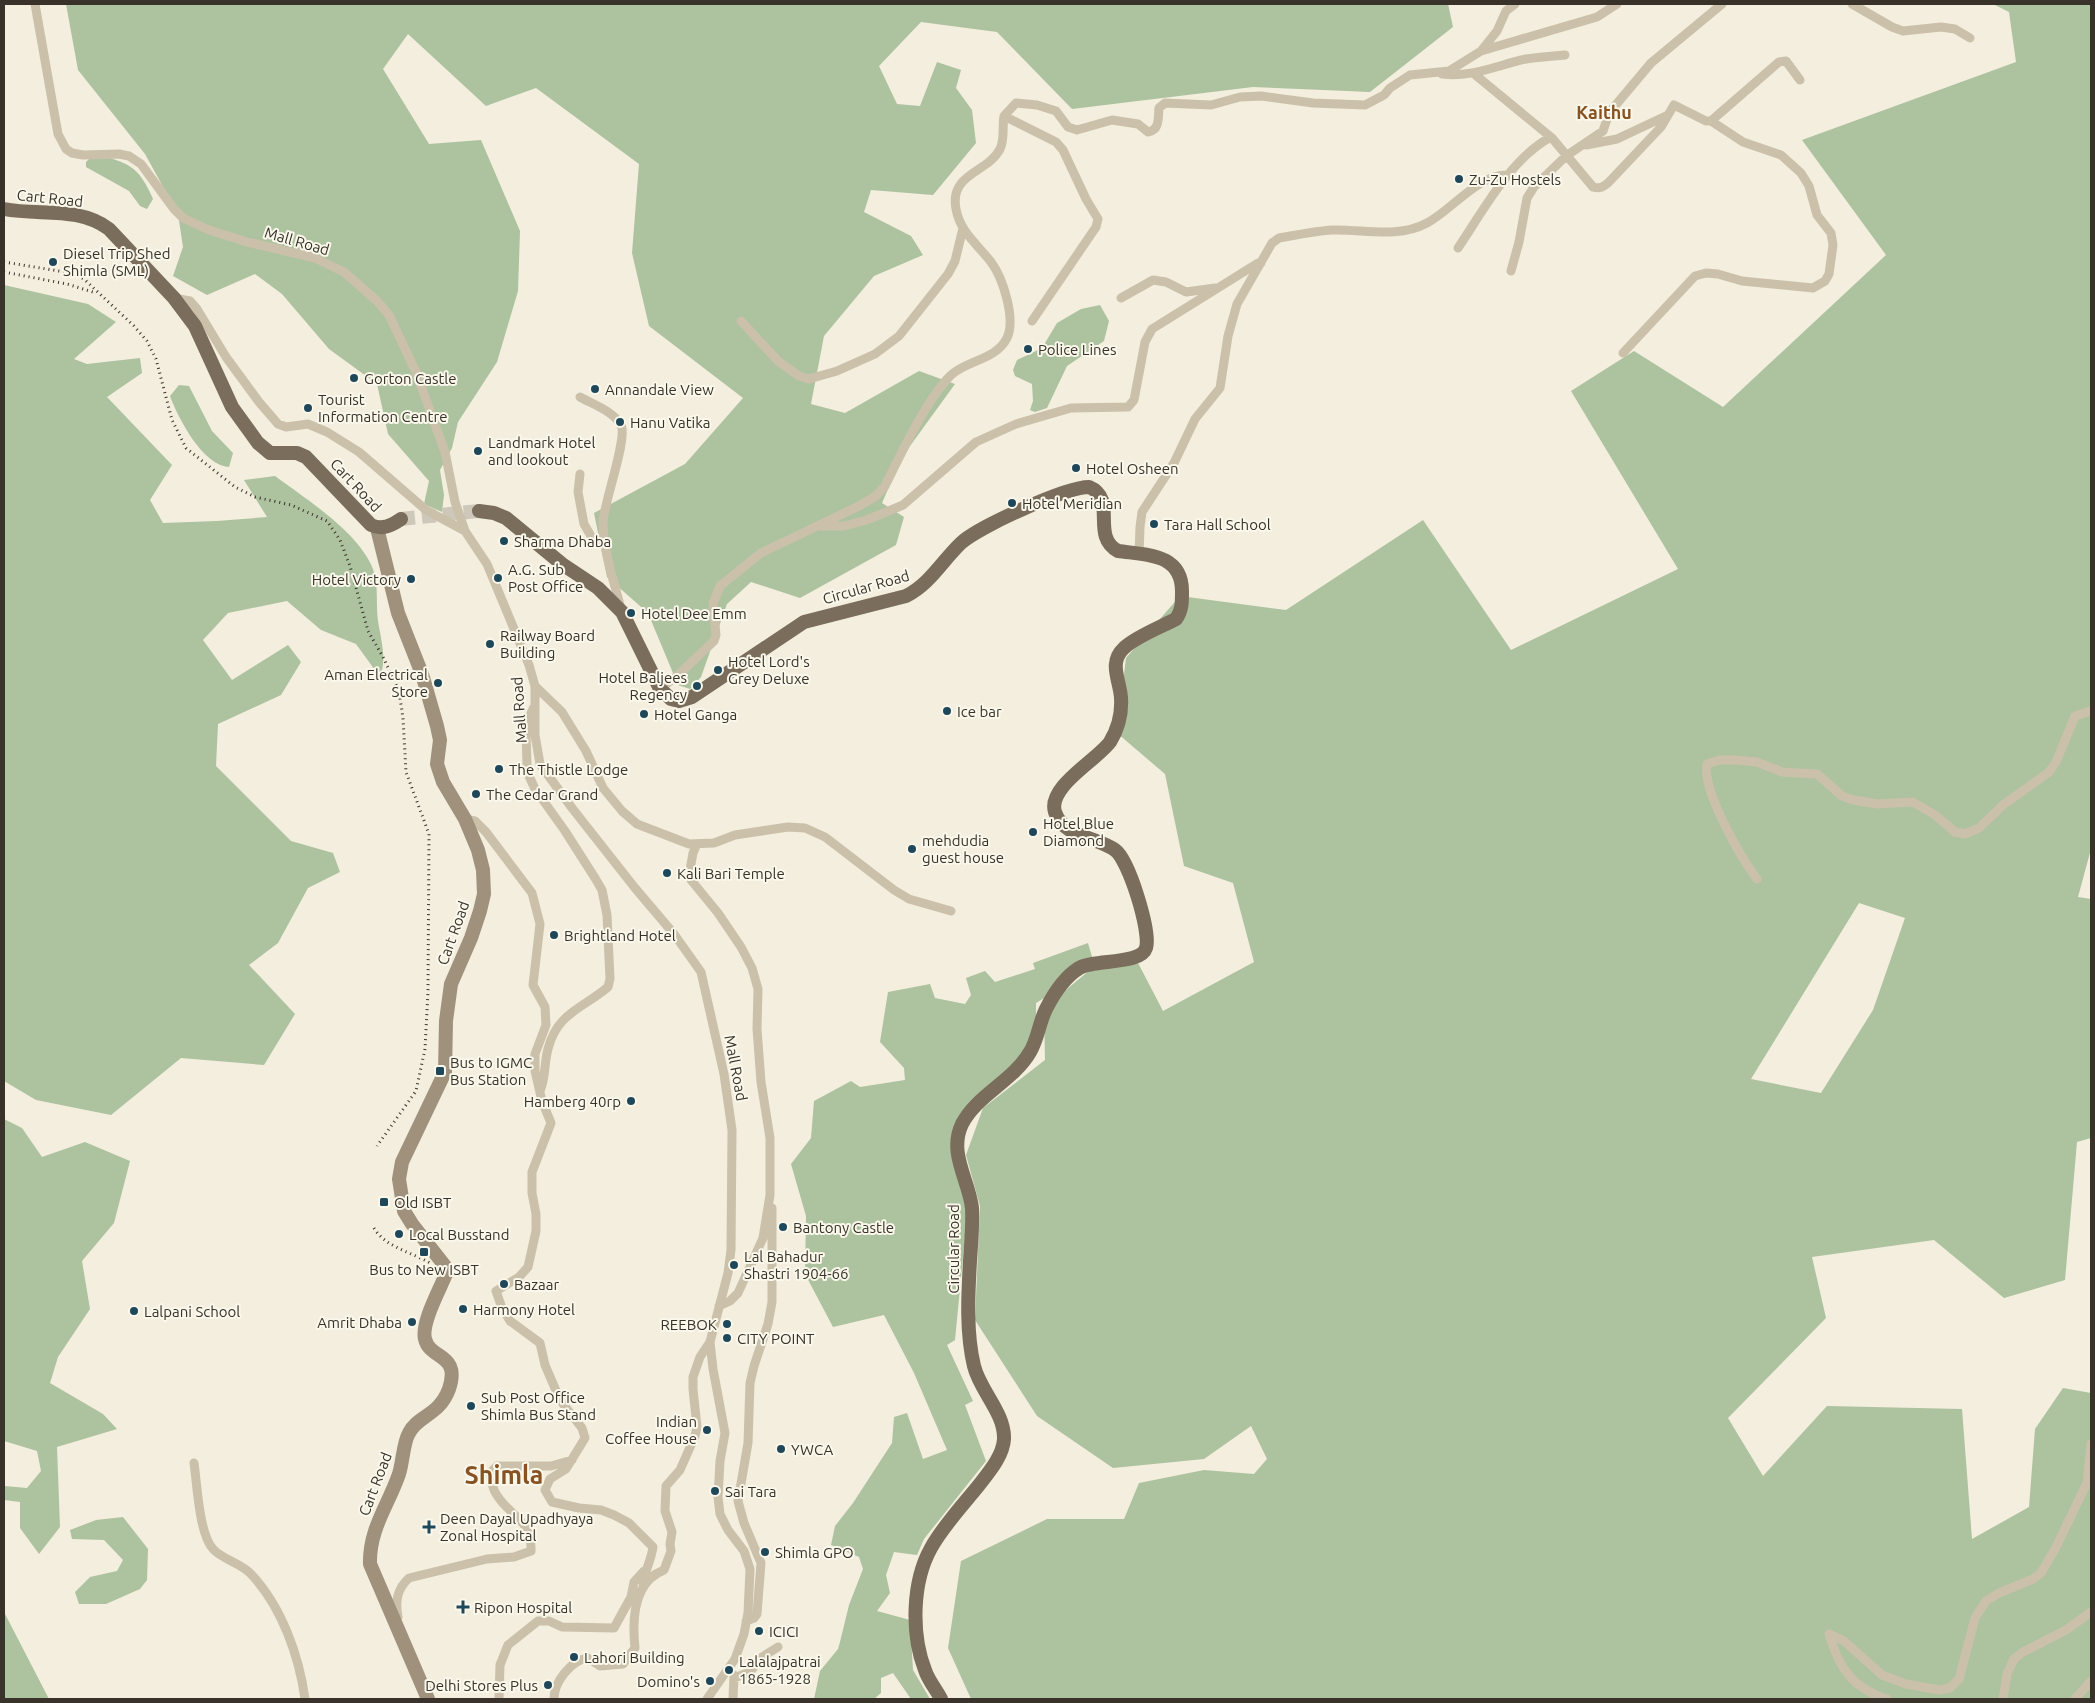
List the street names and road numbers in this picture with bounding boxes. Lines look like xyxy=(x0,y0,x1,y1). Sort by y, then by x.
street label: Cart Road xyxy=(16,186,84,210)
street label: Mall Road xyxy=(263,224,331,258)
street label: Cart Road xyxy=(327,455,385,515)
street label: Circular Road xyxy=(821,567,911,607)
street label: Mall Road xyxy=(508,676,530,744)
street label: Cart Road xyxy=(434,899,472,967)
street label: Mall Road xyxy=(721,1034,751,1102)
street label: Circular Road xyxy=(945,1204,962,1294)
street label: Cart Road xyxy=(355,1450,395,1518)

